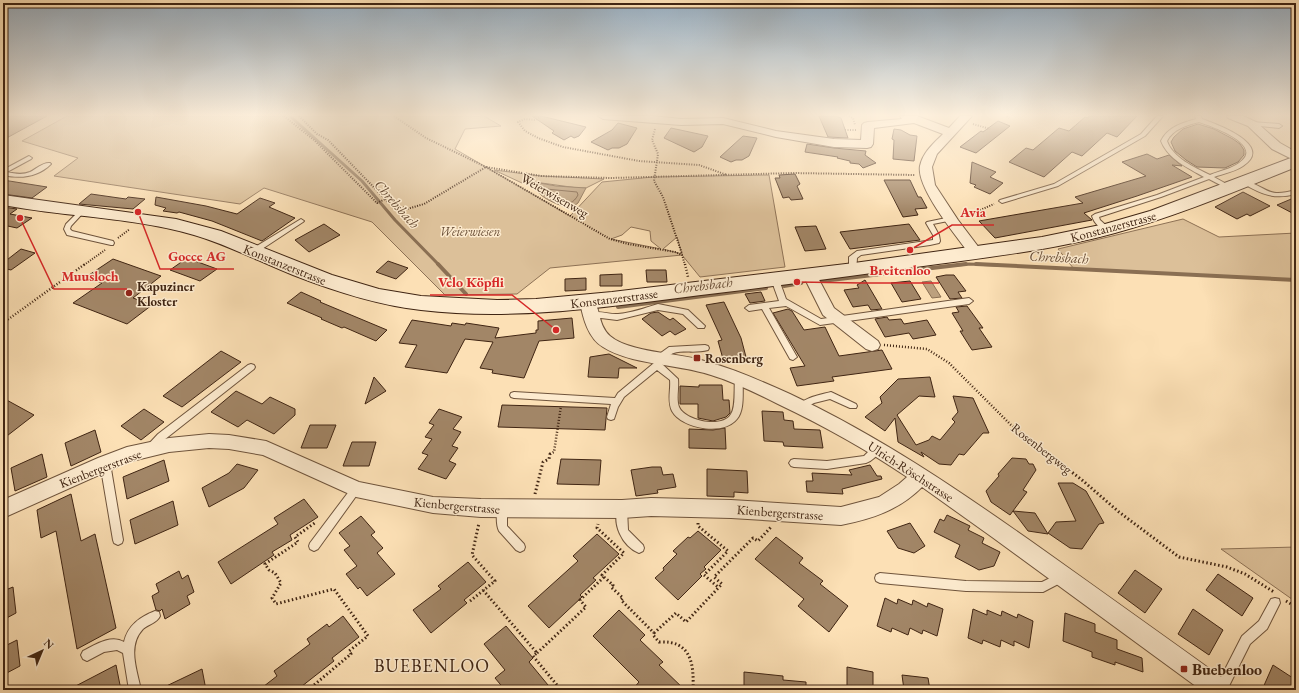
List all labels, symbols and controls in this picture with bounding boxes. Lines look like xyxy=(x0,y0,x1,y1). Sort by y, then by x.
street label: Weierwisenweg xyxy=(518,169,592,222)
water label: Chrebsbach xyxy=(370,176,424,232)
callout: Avia xyxy=(952,199,994,225)
text: Avia xyxy=(959,203,987,221)
street label: Konstanzerstrasse xyxy=(1068,207,1158,246)
park label: Weierwiesen xyxy=(440,223,501,240)
street label: Konstanzerstrasse xyxy=(241,240,329,289)
callout: Gocce AG xyxy=(160,243,234,269)
water label: Chrebsbach xyxy=(1029,246,1089,268)
text: Gocce AG xyxy=(168,247,226,265)
callout: Breitenloo xyxy=(862,257,939,283)
text: Breitenloo xyxy=(869,261,931,279)
callout: Muusloch xyxy=(54,263,127,289)
text: Muusloch xyxy=(61,267,119,285)
callout: Velo Köpfli xyxy=(430,269,512,295)
water label: Chrebsbach xyxy=(672,272,734,298)
text: Velo Köpfli xyxy=(438,273,504,291)
place label: Kapuziner Kloster xyxy=(137,278,195,310)
street label: Konstanzerstrasse xyxy=(569,285,659,312)
marker: Kapuziner Kloster xyxy=(124,288,134,298)
place label: Rosenberg xyxy=(705,350,764,367)
marker: Rosenberg xyxy=(692,353,702,363)
street label: Rosenbergweg xyxy=(1008,419,1076,478)
street label: Ulrich-Röschstrasse xyxy=(865,437,957,505)
street label: Kienbergerstrasse xyxy=(57,445,144,492)
street label: Kienbergerstrasse xyxy=(413,493,501,518)
street label: Kienbergerstrasse xyxy=(736,501,824,524)
north arrow xyxy=(22,631,62,671)
text: N xyxy=(41,636,57,652)
district label: BUEBENLOO xyxy=(374,654,490,677)
place label: Buebenloo xyxy=(1192,659,1262,680)
marker: Buebenloo xyxy=(1179,664,1189,674)

